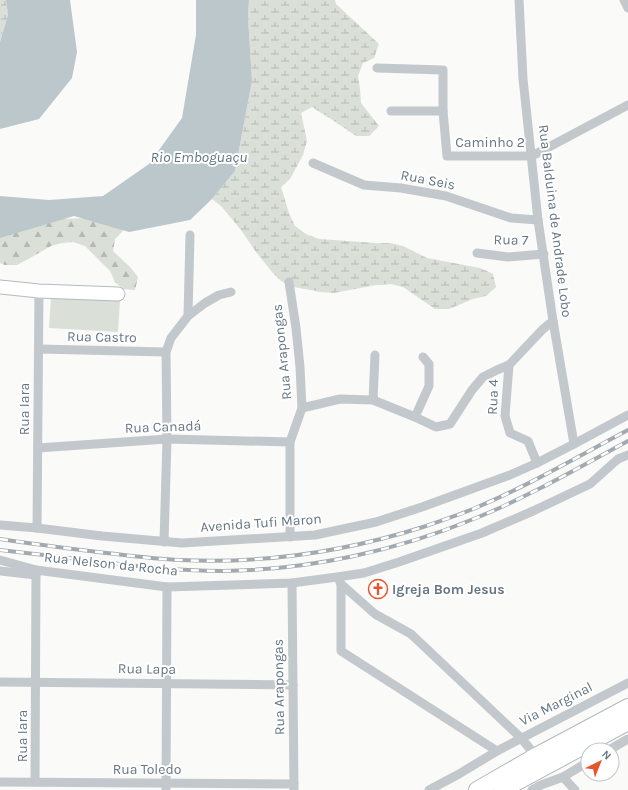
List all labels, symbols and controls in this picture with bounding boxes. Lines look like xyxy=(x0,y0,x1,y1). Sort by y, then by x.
street label: Rua Balduina de Andrade Lobo xyxy=(535,124,575,318)
street label: Caminho 2 xyxy=(455,134,525,151)
water label: Rio Emboguaçu xyxy=(151,148,247,166)
street label: Rua Seis xyxy=(399,166,457,194)
street label: Rua 7 xyxy=(494,231,529,249)
street label: Rua Arapongas xyxy=(269,303,295,401)
street label: Rua Castro xyxy=(67,328,137,346)
street label: Rua 4 xyxy=(484,379,502,415)
street label: Rua Iara xyxy=(16,383,33,435)
street label: Rua Canadá xyxy=(124,417,202,437)
street label: Avenida Tufi Maron xyxy=(200,510,322,536)
street label: Rua Nelson da Rocha xyxy=(43,549,179,579)
church icon: Igreja Bom Jesus xyxy=(367,578,389,600)
place label: Igreja Bom Jesus xyxy=(392,581,505,598)
street label: Rua Arapongas xyxy=(270,639,288,735)
street label: Rua Lapa xyxy=(118,660,176,678)
street label: Via Marginal xyxy=(517,678,595,730)
street label: Rua Iara xyxy=(14,710,31,762)
north arrow xyxy=(580,742,620,782)
text: N xyxy=(599,748,614,762)
street label: Rua Toledo xyxy=(113,761,181,778)

